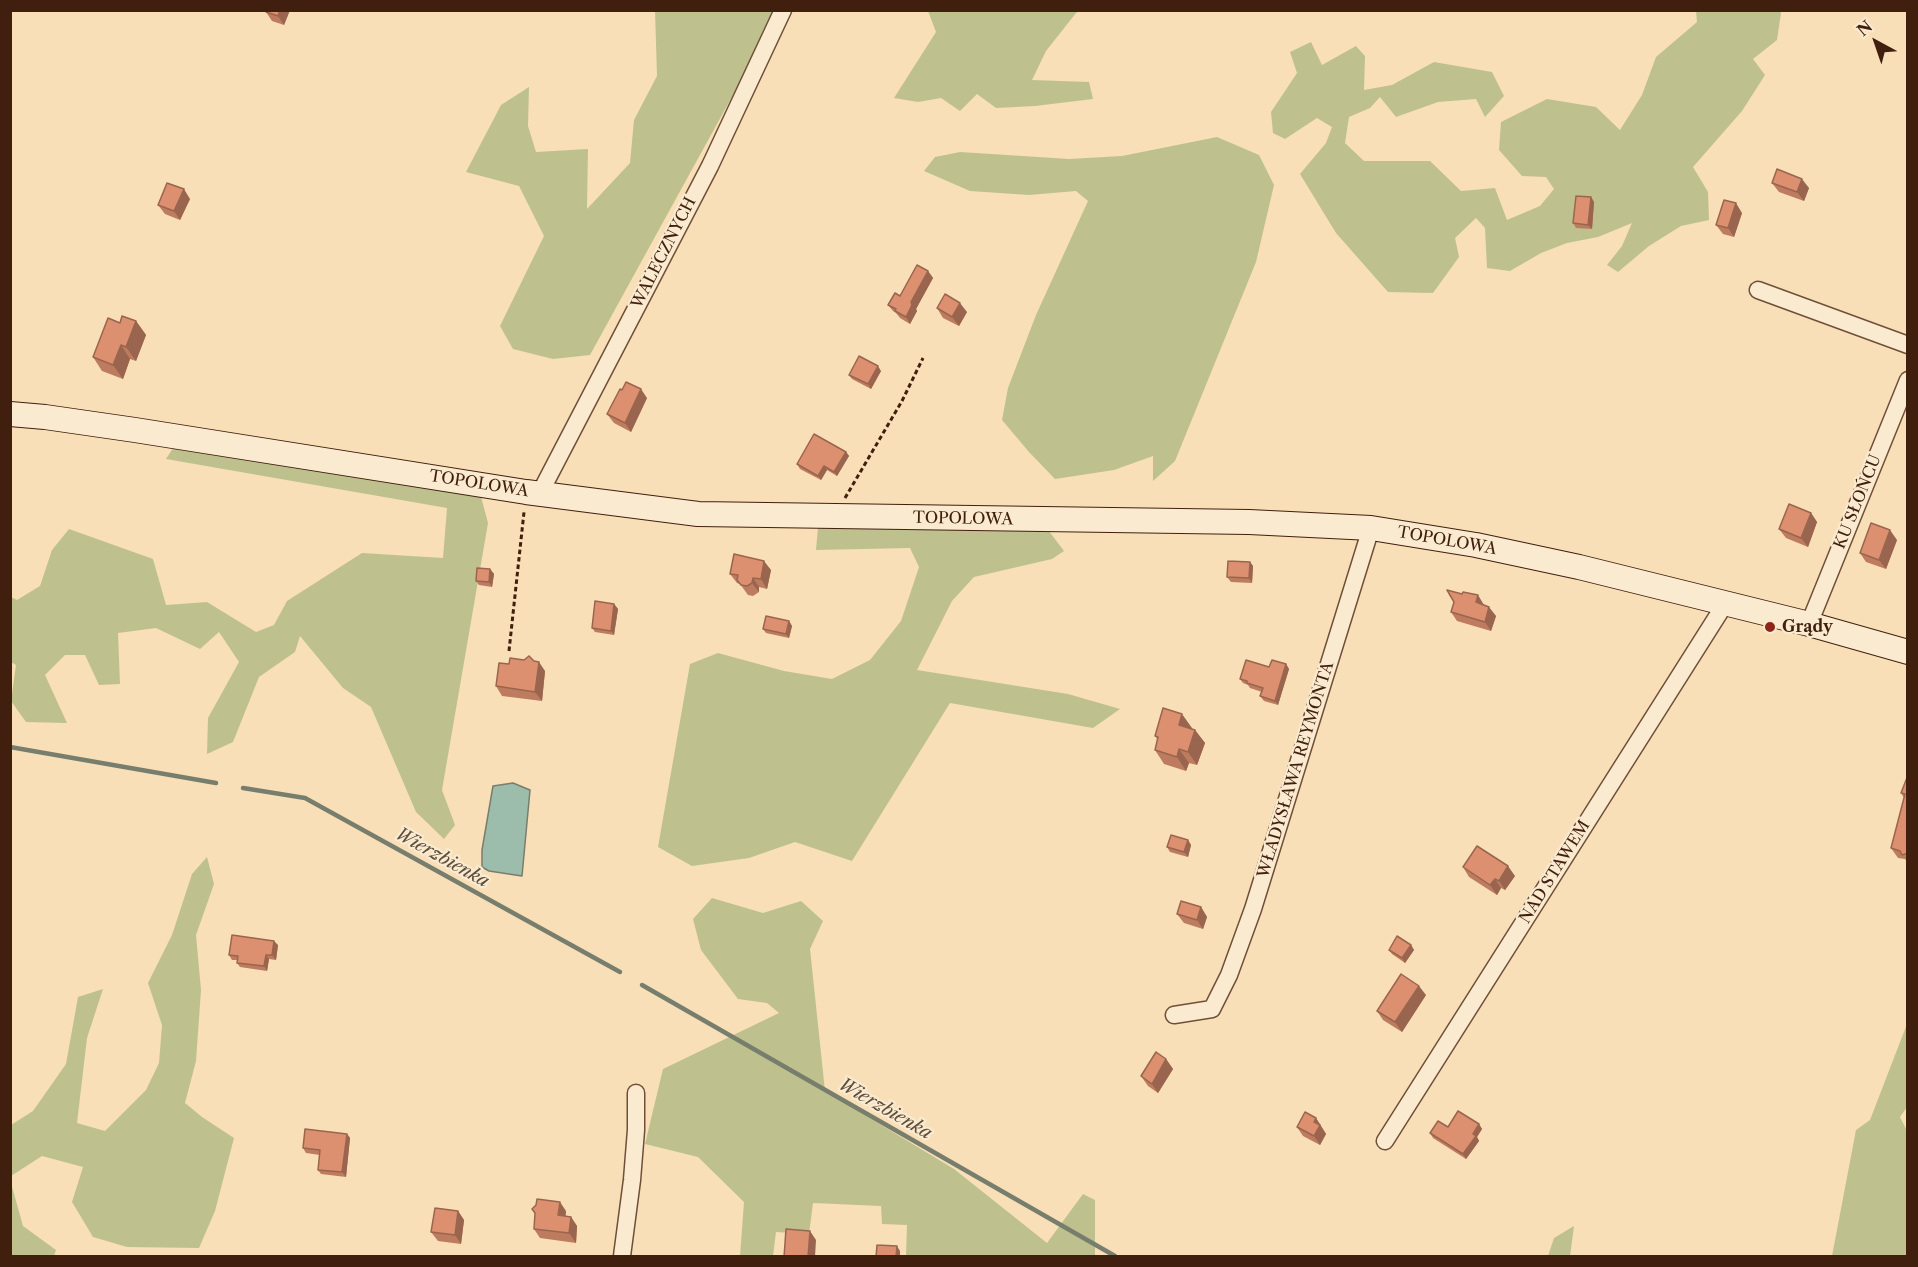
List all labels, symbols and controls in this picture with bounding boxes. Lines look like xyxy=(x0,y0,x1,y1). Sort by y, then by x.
north arrow xyxy=(1846,12,1906,72)
text: N xyxy=(1853,16,1876,40)
street label: WALECZNYCH xyxy=(628,194,700,312)
street label: KU SŁOŃCU xyxy=(1830,452,1886,552)
street label: TOPOLOWA xyxy=(428,467,530,501)
street label: TOPOLOWA xyxy=(913,509,1013,529)
street label: TOPOLOWA xyxy=(1396,523,1498,559)
place label: Grądy xyxy=(1782,617,1833,637)
marker: Grądy xyxy=(1763,620,1777,634)
street label: WŁADYSŁAWA REYMONTA xyxy=(1254,659,1338,881)
street label: NAD STAWEM xyxy=(1516,817,1594,927)
water label: Wierzbienka xyxy=(391,823,493,893)
water label: Wierzbienka xyxy=(835,1074,935,1144)

